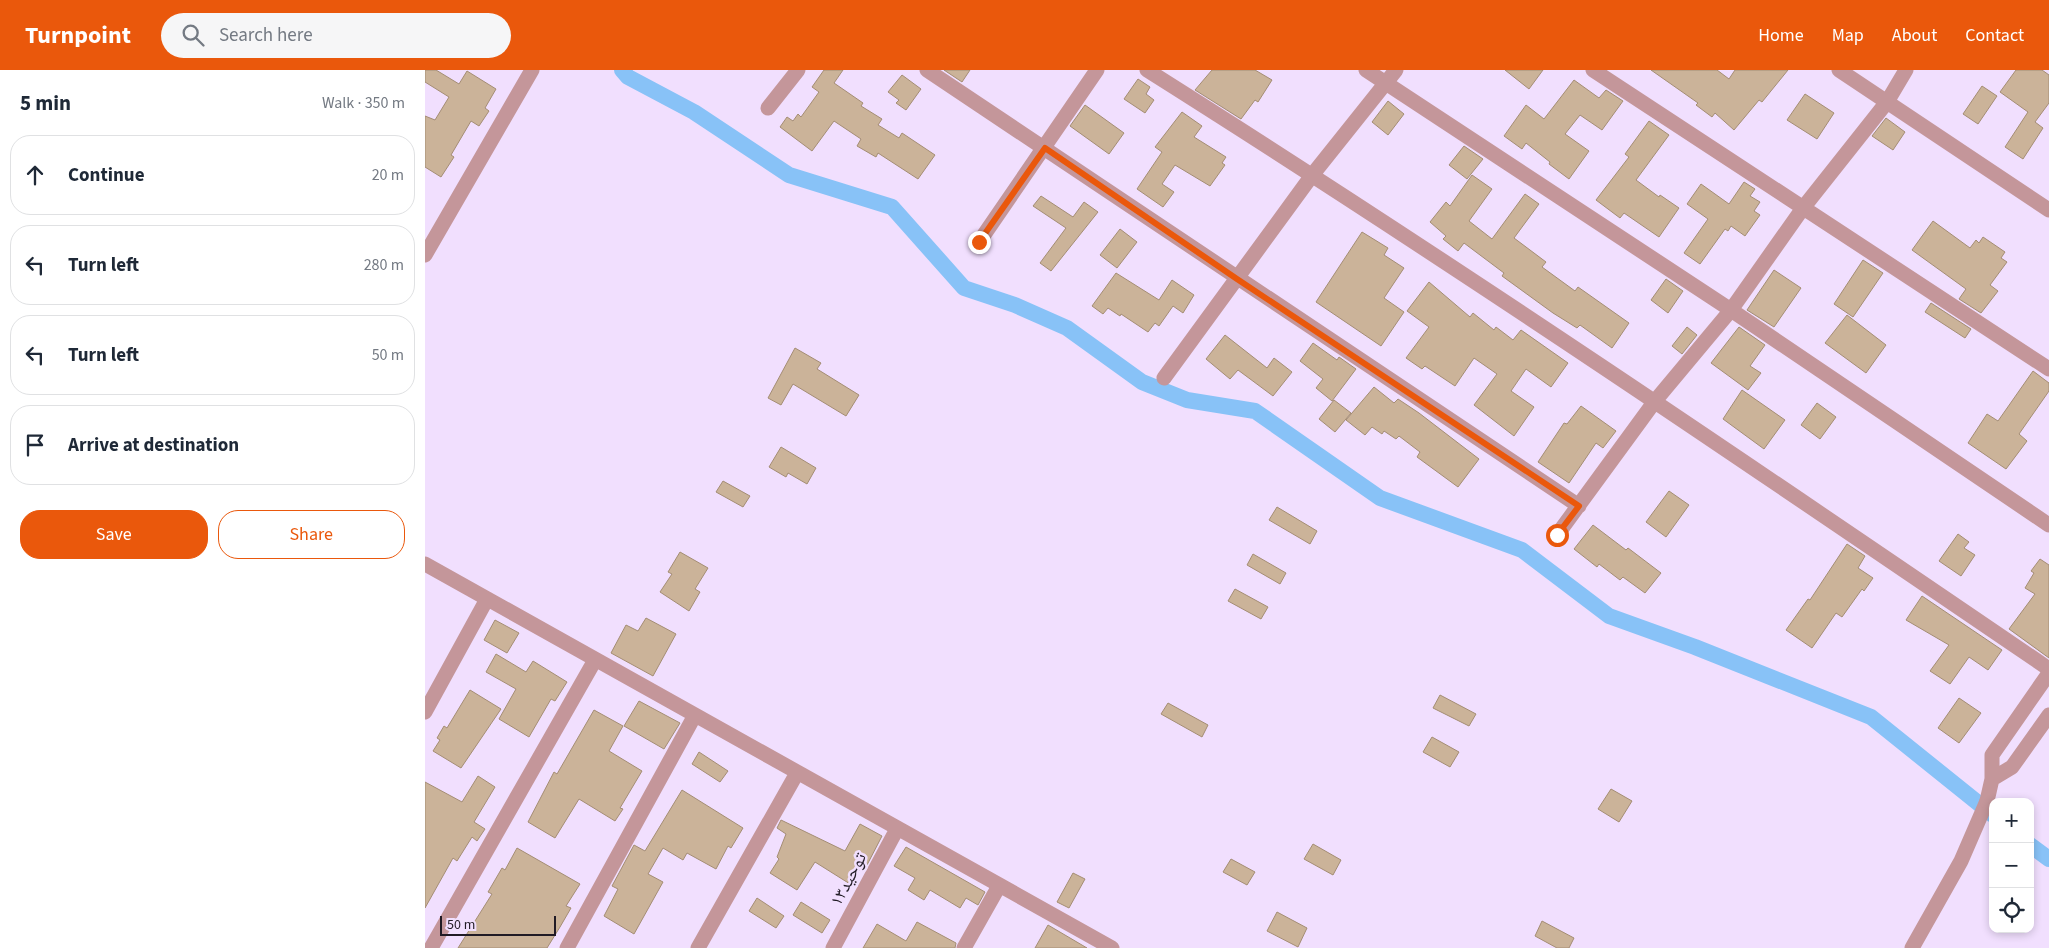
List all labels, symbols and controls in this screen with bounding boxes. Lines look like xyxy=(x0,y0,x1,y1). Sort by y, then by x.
search box xyxy=(161,13,511,58)
text: Turnpoint xyxy=(25,18,131,53)
icon: search xyxy=(179,21,207,49)
text: Search here xyxy=(219,22,313,49)
text: Home xyxy=(1758,23,1804,48)
text: Map xyxy=(1832,23,1864,48)
text: About xyxy=(1892,23,1937,48)
text: Contact xyxy=(1965,23,2024,48)
text: 5 min xyxy=(20,88,71,118)
text: Walk · 350 m xyxy=(322,92,405,114)
icon: ahead xyxy=(21,161,49,189)
text: Continue xyxy=(68,162,145,189)
text: 20 m xyxy=(372,164,404,186)
route end xyxy=(968,231,991,254)
icon: left xyxy=(21,251,49,279)
text: Turn left xyxy=(68,252,139,279)
text: 280 m xyxy=(364,254,404,276)
icon: left xyxy=(21,341,49,369)
text: Turn left xyxy=(68,342,139,369)
text: 50 m xyxy=(372,344,404,366)
icon: arrive xyxy=(21,431,49,459)
text: Arrive at destination xyxy=(68,432,239,459)
button: Save xyxy=(20,510,208,559)
button: Share xyxy=(218,510,405,559)
route start xyxy=(1546,524,1569,547)
map controls xyxy=(1989,798,2034,933)
button: + xyxy=(1989,798,2034,843)
button: − xyxy=(1989,843,2034,888)
street label: توحید۱۳ xyxy=(824,848,873,910)
button: locate xyxy=(1989,888,2034,933)
scale bar xyxy=(440,913,556,936)
text: 50 m xyxy=(447,915,475,935)

